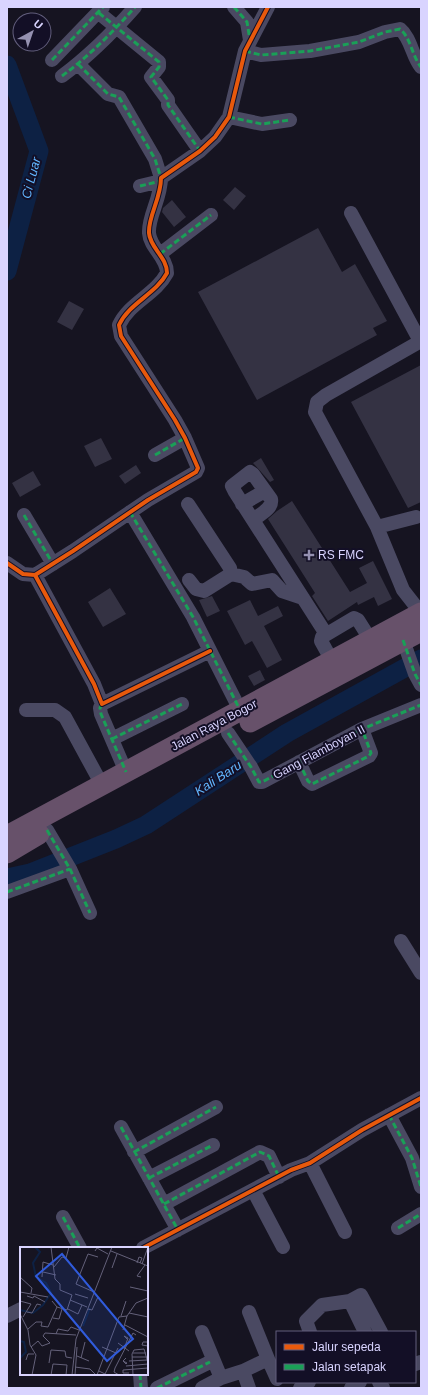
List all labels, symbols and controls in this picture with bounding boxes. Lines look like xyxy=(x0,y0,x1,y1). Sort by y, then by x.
north arrow xyxy=(12,12,52,52)
text: U xyxy=(32,17,45,32)
water label: Ci Luar xyxy=(18,155,44,200)
place label: RS FMC xyxy=(318,548,364,562)
marker: RS FMC xyxy=(303,549,315,561)
street label: Jalan Raya Bogor xyxy=(169,696,259,754)
street label: Gang Flamboyan II xyxy=(271,722,367,782)
water label: Kali Baru xyxy=(192,757,244,799)
inset map xyxy=(20,1247,148,1375)
legend xyxy=(276,1331,416,1383)
text: Jalur sepeda xyxy=(312,1340,381,1354)
text: Jalan setapak xyxy=(312,1360,387,1374)

